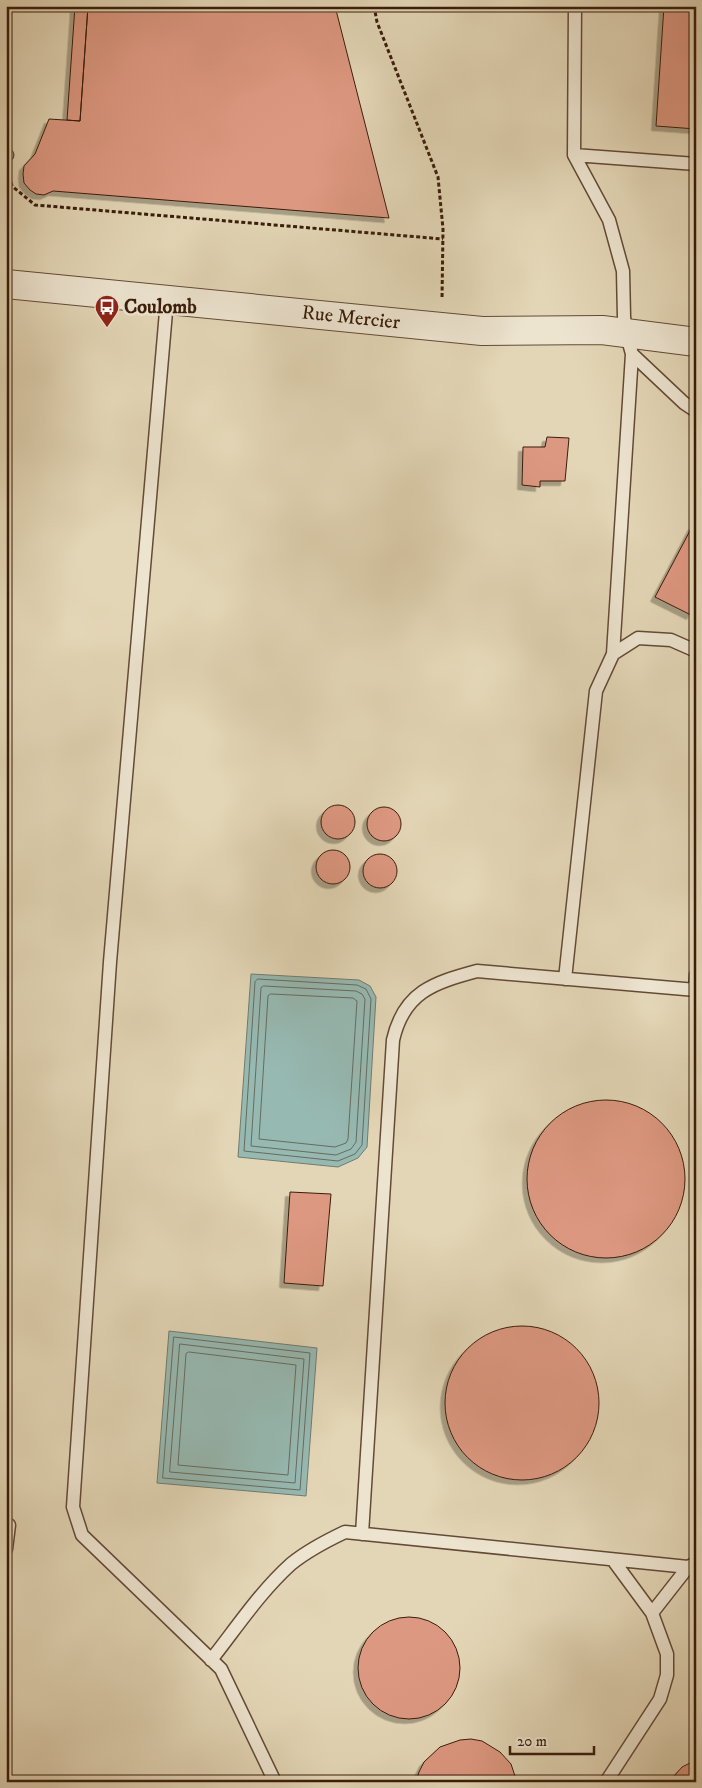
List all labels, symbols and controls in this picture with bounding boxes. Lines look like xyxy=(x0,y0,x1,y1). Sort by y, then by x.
bus stop icon: Coulomb xyxy=(94,294,120,328)
place label: Coulomb xyxy=(124,295,197,320)
street label: Rue Mercier xyxy=(301,300,402,336)
scale bar xyxy=(510,1723,593,1755)
text: 20 m xyxy=(517,1732,547,1751)

